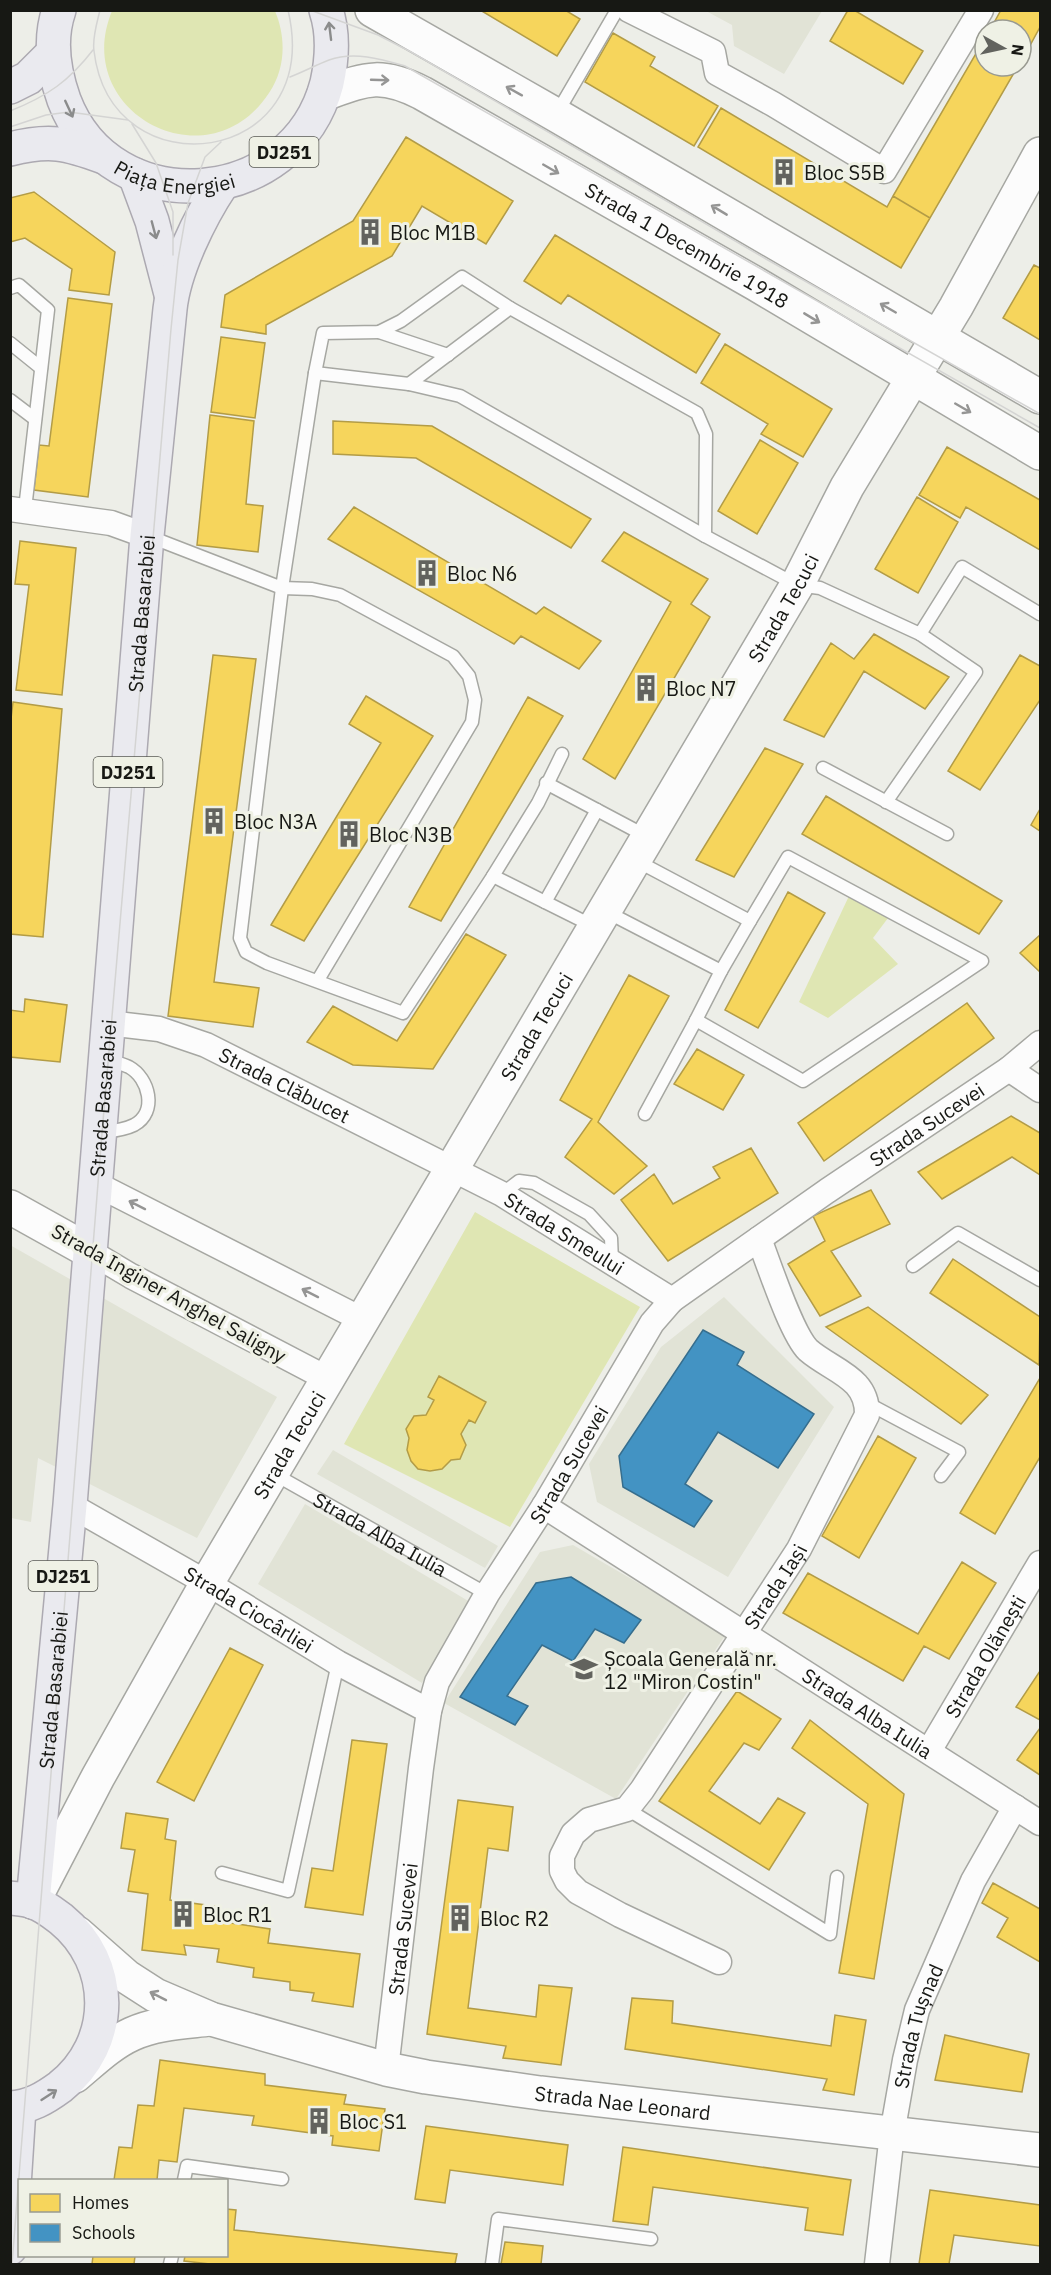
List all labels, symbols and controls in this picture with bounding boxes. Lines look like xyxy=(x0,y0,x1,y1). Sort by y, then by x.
north arrow xyxy=(973,18,1033,78)
one-way arrow xyxy=(324,22,335,42)
text: N xyxy=(1007,43,1029,57)
one-way arrow xyxy=(369,74,389,85)
one-way arrow xyxy=(506,85,523,97)
one-way arrow xyxy=(63,99,75,117)
road number: DJ251 xyxy=(250,137,318,167)
street label: Piața Energiei xyxy=(109,153,238,200)
building icon: Bloc S5B xyxy=(769,157,799,187)
place label: Bloc S5B xyxy=(804,159,885,186)
one-way arrow xyxy=(543,163,560,175)
street label: Strada 1 Decembrie 1918 xyxy=(580,176,794,314)
one-way arrow xyxy=(711,203,728,215)
building icon: Bloc M1B xyxy=(355,217,385,247)
place label: Bloc M1B xyxy=(390,219,476,246)
one-way arrow xyxy=(149,220,160,239)
one-way arrow xyxy=(880,301,897,313)
one-way arrow xyxy=(803,312,820,324)
one-way arrow xyxy=(954,402,971,414)
street label: Strada Basarabiei xyxy=(121,534,161,694)
street label: Strada Tecuci xyxy=(741,549,824,667)
building icon: Bloc N6 xyxy=(412,558,442,588)
place label: Bloc N6 xyxy=(447,560,518,587)
building icon: Bloc N7 xyxy=(631,673,661,703)
place label: Bloc N7 xyxy=(666,675,737,702)
road number: DJ251 xyxy=(94,757,162,787)
building icon: Bloc N3A xyxy=(199,806,229,836)
place label: Bloc N3A xyxy=(234,808,318,835)
building icon: Bloc N3B xyxy=(334,819,364,849)
place label: Bloc N3B xyxy=(369,821,453,848)
street label: Strada Tecuci xyxy=(494,967,579,1085)
street label: Strada Basarabiei xyxy=(83,1018,122,1178)
street label: Strada Clăbucet xyxy=(215,1040,355,1129)
street label: Strada Sucevei xyxy=(864,1076,989,1173)
street label: Strada Smeului xyxy=(499,1185,630,1281)
one-way arrow xyxy=(128,1199,146,1210)
street label: Strada Inginer Anghel Saligny xyxy=(47,1217,291,1369)
one-way arrow xyxy=(302,1287,320,1299)
street label: Strada Tecuci xyxy=(246,1386,331,1504)
street label: Strada Sucevei xyxy=(523,1400,614,1529)
street label: Strada Alba Iulia xyxy=(309,1485,452,1582)
street label: Strada Iași xyxy=(737,1539,813,1634)
street label: Strada Ciocârliei xyxy=(179,1559,319,1658)
road number: DJ251 xyxy=(28,1561,98,1591)
street label: Strada Olănești xyxy=(938,1590,1032,1723)
street label: Strada Basarabiei xyxy=(32,1610,74,1770)
place label: Școala Generală nr. 12 "Miron Costin" xyxy=(604,1645,777,1695)
school or university icon: Școala Generală nr. 12 "Miron Costin" xyxy=(569,1654,599,1684)
street label: Strada Alba Iulia xyxy=(797,1661,938,1765)
street label: Strada Sucevei xyxy=(381,1861,423,1997)
building icon: Bloc R1 xyxy=(168,1899,198,1929)
place label: Bloc R1 xyxy=(203,1901,272,1928)
building icon: Bloc R2 xyxy=(445,1903,475,1933)
place label: Bloc R2 xyxy=(480,1905,549,1932)
street label: Strada Tușnad xyxy=(887,1960,949,2090)
one-way arrow xyxy=(149,1989,167,2001)
street label: Strada Nae Leonard xyxy=(533,2079,712,2126)
one-way arrow xyxy=(40,2088,57,2101)
building icon: Bloc S1 xyxy=(304,2106,334,2136)
place label: Bloc S1 xyxy=(339,2108,407,2135)
legend xyxy=(18,2179,228,2257)
text: Homes xyxy=(72,2191,129,2214)
text: Schools xyxy=(72,2221,136,2244)

